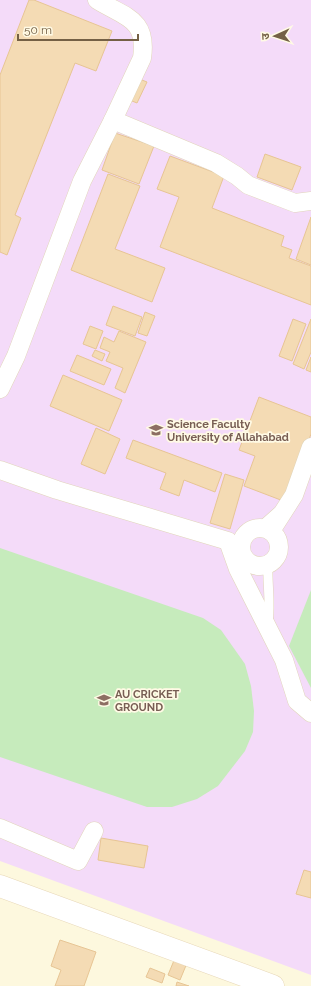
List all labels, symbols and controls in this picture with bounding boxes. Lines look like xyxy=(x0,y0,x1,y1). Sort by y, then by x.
scale bar xyxy=(18,16,138,42)
north arrow xyxy=(255,16,295,56)
text: 50 m xyxy=(24,23,52,37)
text: उ xyxy=(259,32,272,40)
place label: Science Faculty University of Allahabad xyxy=(167,418,289,444)
school or university icon: Science Faculty University of Allahabad xyxy=(148,422,164,438)
place label: AU CRICKET GROUND xyxy=(115,688,179,714)
school or university icon: AU CRICKET GROUND xyxy=(96,692,112,708)

